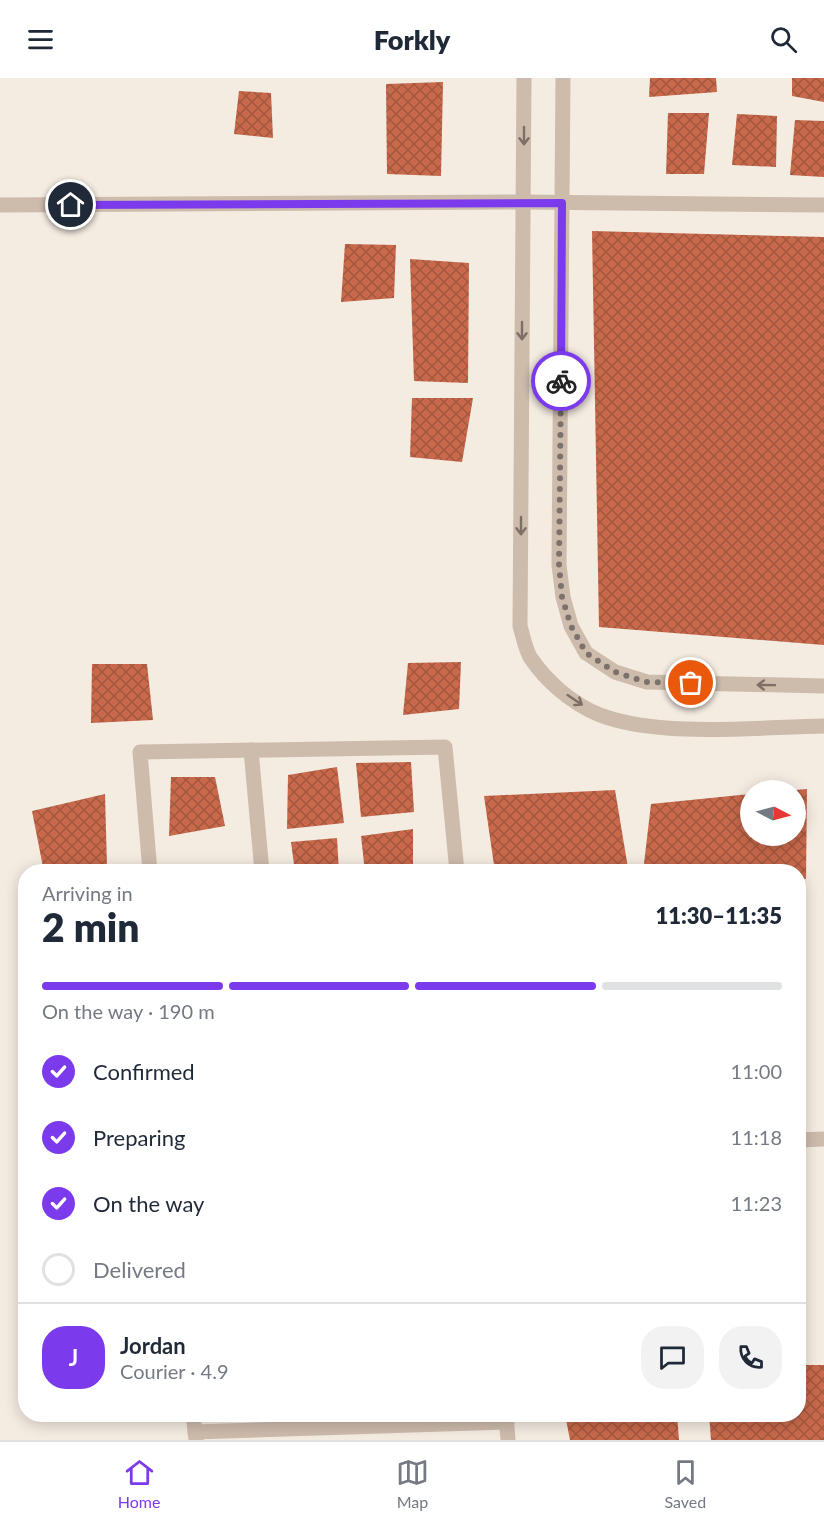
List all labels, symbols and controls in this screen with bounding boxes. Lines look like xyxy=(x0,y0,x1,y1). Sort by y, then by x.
icon: menu xyxy=(24,23,57,56)
text: Forkly xyxy=(374,23,450,56)
icon: search xyxy=(767,23,800,56)
one-way arrow xyxy=(518,126,530,146)
pin xyxy=(45,179,96,230)
icon: home xyxy=(54,188,87,221)
one-way arrow xyxy=(516,321,528,341)
courier xyxy=(531,351,591,411)
icon: bike xyxy=(545,365,578,398)
one-way arrow xyxy=(515,516,527,536)
pin xyxy=(665,657,716,708)
icon: bag xyxy=(674,666,707,699)
one-way arrow xyxy=(756,679,776,691)
one-way arrow xyxy=(566,694,583,707)
north arrow xyxy=(740,780,806,846)
map controls xyxy=(740,780,806,846)
text: Arriving in xyxy=(42,881,133,905)
text: 11:30–11:35 xyxy=(656,902,782,929)
text: 2 min xyxy=(42,904,139,950)
text: On the way · 190 m xyxy=(42,999,215,1023)
icon: check xyxy=(42,1055,75,1088)
text: Confirmed xyxy=(93,1058,195,1085)
text: 11:00 xyxy=(731,1059,782,1083)
icon: check xyxy=(42,1121,75,1154)
text: Preparing xyxy=(93,1124,185,1151)
text: 11:18 xyxy=(731,1125,782,1149)
icon: check xyxy=(42,1187,75,1220)
text: On the way xyxy=(93,1190,204,1217)
text: 11:23 xyxy=(731,1191,782,1215)
text: Delivered xyxy=(93,1256,186,1283)
button: chat xyxy=(641,1326,704,1389)
button: phone xyxy=(719,1326,782,1389)
text: Jordan xyxy=(120,1332,186,1359)
text: J xyxy=(69,1344,78,1371)
text: Courier · 4.9 xyxy=(120,1359,229,1383)
tab: Home xyxy=(118,1456,160,1511)
tab: Map xyxy=(396,1456,429,1511)
tab: Saved xyxy=(664,1456,706,1511)

